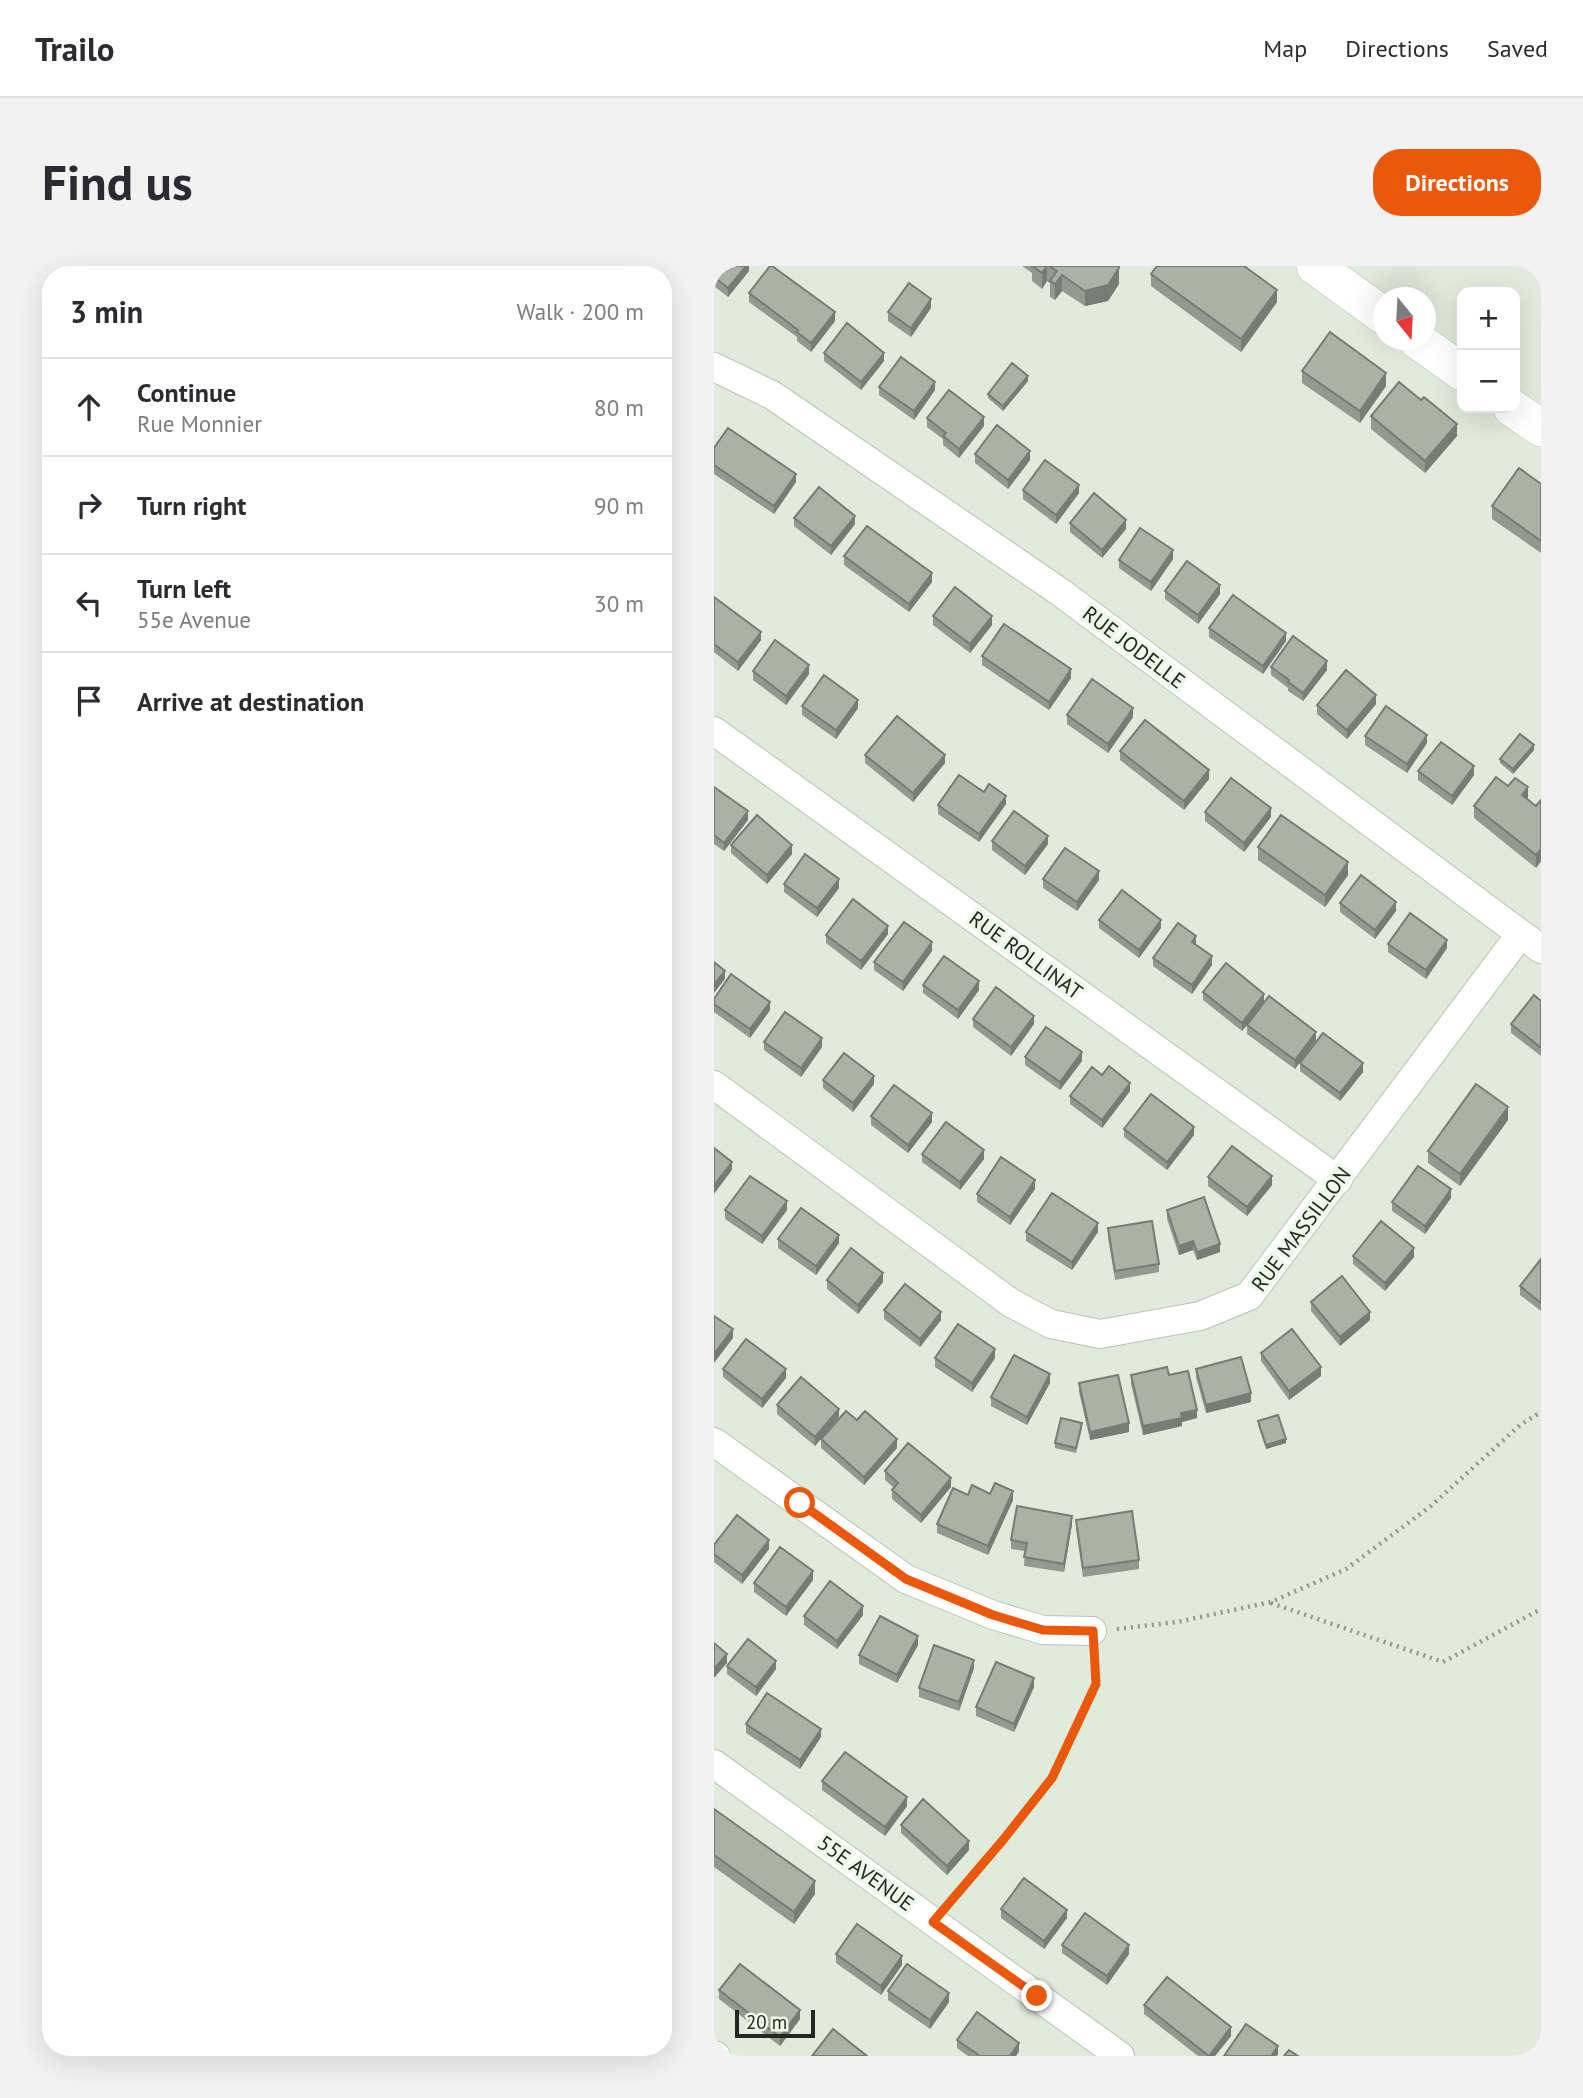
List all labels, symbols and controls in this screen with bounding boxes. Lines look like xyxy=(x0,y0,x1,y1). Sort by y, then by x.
text: Trailo xyxy=(35,27,115,70)
text: Map xyxy=(1263,33,1307,64)
text: Directions xyxy=(1345,33,1449,64)
text: Saved xyxy=(1487,33,1548,64)
button: Directions xyxy=(1373,149,1541,216)
text: Find us xyxy=(42,150,193,214)
north arrow xyxy=(1373,287,1436,350)
map controls xyxy=(1457,287,1520,413)
button: + xyxy=(1457,287,1520,350)
text: 3 min xyxy=(70,292,143,331)
text: Walk · 200 m xyxy=(517,297,644,326)
button: − xyxy=(1457,350,1520,413)
text: Continue xyxy=(137,376,236,409)
icon: ahead xyxy=(70,388,108,426)
text: 80 m xyxy=(594,393,644,422)
text: Rue Monnier xyxy=(137,409,262,438)
icon: right xyxy=(70,486,108,524)
text: Turn right xyxy=(137,489,246,522)
text: 90 m xyxy=(594,491,644,520)
text: Turn left xyxy=(137,572,231,605)
icon: left xyxy=(70,584,108,622)
text: 30 m xyxy=(594,589,644,618)
street label: RUE JODELLE xyxy=(1077,600,1191,694)
text: 55e Avenue xyxy=(137,605,251,634)
icon: arrive xyxy=(70,682,108,720)
text: Arrive at destination xyxy=(137,685,364,718)
street label: RUE ROLLINAT xyxy=(964,905,1088,1005)
street label: RUE MASSILLON xyxy=(1245,1161,1357,1297)
route start xyxy=(784,1487,815,1518)
street label: 55E AVENUE xyxy=(812,1829,920,1917)
route end xyxy=(1021,1980,1052,2011)
scale bar xyxy=(735,2007,816,2039)
text: 20 m xyxy=(746,2010,787,2034)

